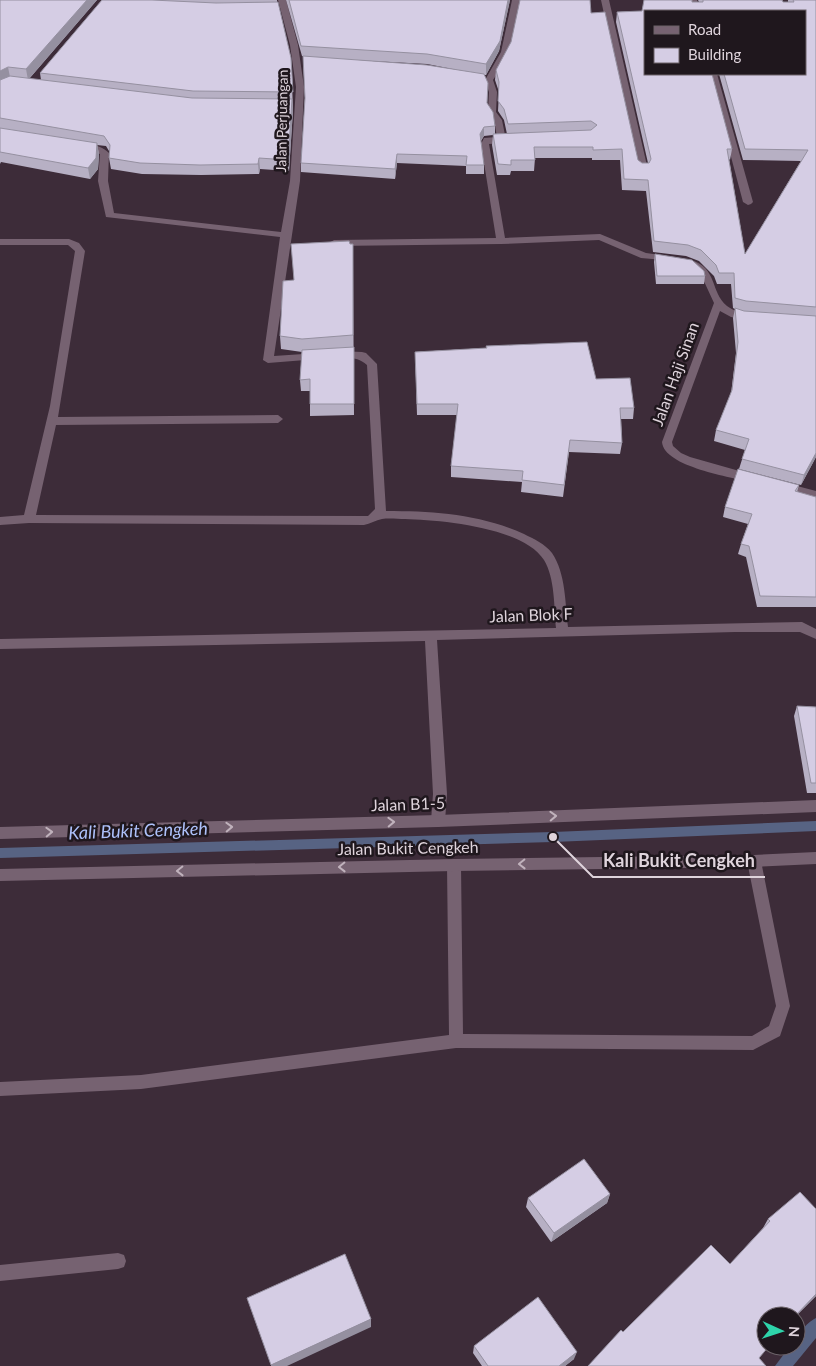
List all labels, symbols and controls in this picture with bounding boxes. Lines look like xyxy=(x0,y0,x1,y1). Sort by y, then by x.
legend xyxy=(644,10,806,75)
text: Road xyxy=(688,20,721,38)
text: Building xyxy=(688,45,741,63)
street label: Jalan Perjuangan xyxy=(272,69,291,173)
street label: Jalan Haji Sinan xyxy=(647,319,702,428)
street label: Jalan Blok F xyxy=(489,604,573,625)
street label: Jalan B1-5 xyxy=(371,793,445,814)
one-way arrow xyxy=(550,811,558,822)
water label: Kali Bukit Cengkeh xyxy=(68,817,208,843)
one-way arrow xyxy=(388,817,395,827)
one-way arrow xyxy=(225,821,233,832)
one-way arrow xyxy=(45,826,53,837)
street label: Jalan Bukit Cengkeh xyxy=(337,837,479,858)
callout: Kali Bukit Cengkeh xyxy=(593,844,765,877)
text: Kali Bukit Cengkeh xyxy=(603,849,755,871)
one-way arrow xyxy=(518,859,526,869)
one-way arrow xyxy=(338,862,346,873)
one-way arrow xyxy=(176,866,184,876)
north arrow xyxy=(756,1306,806,1356)
text: N xyxy=(786,1326,803,1338)

